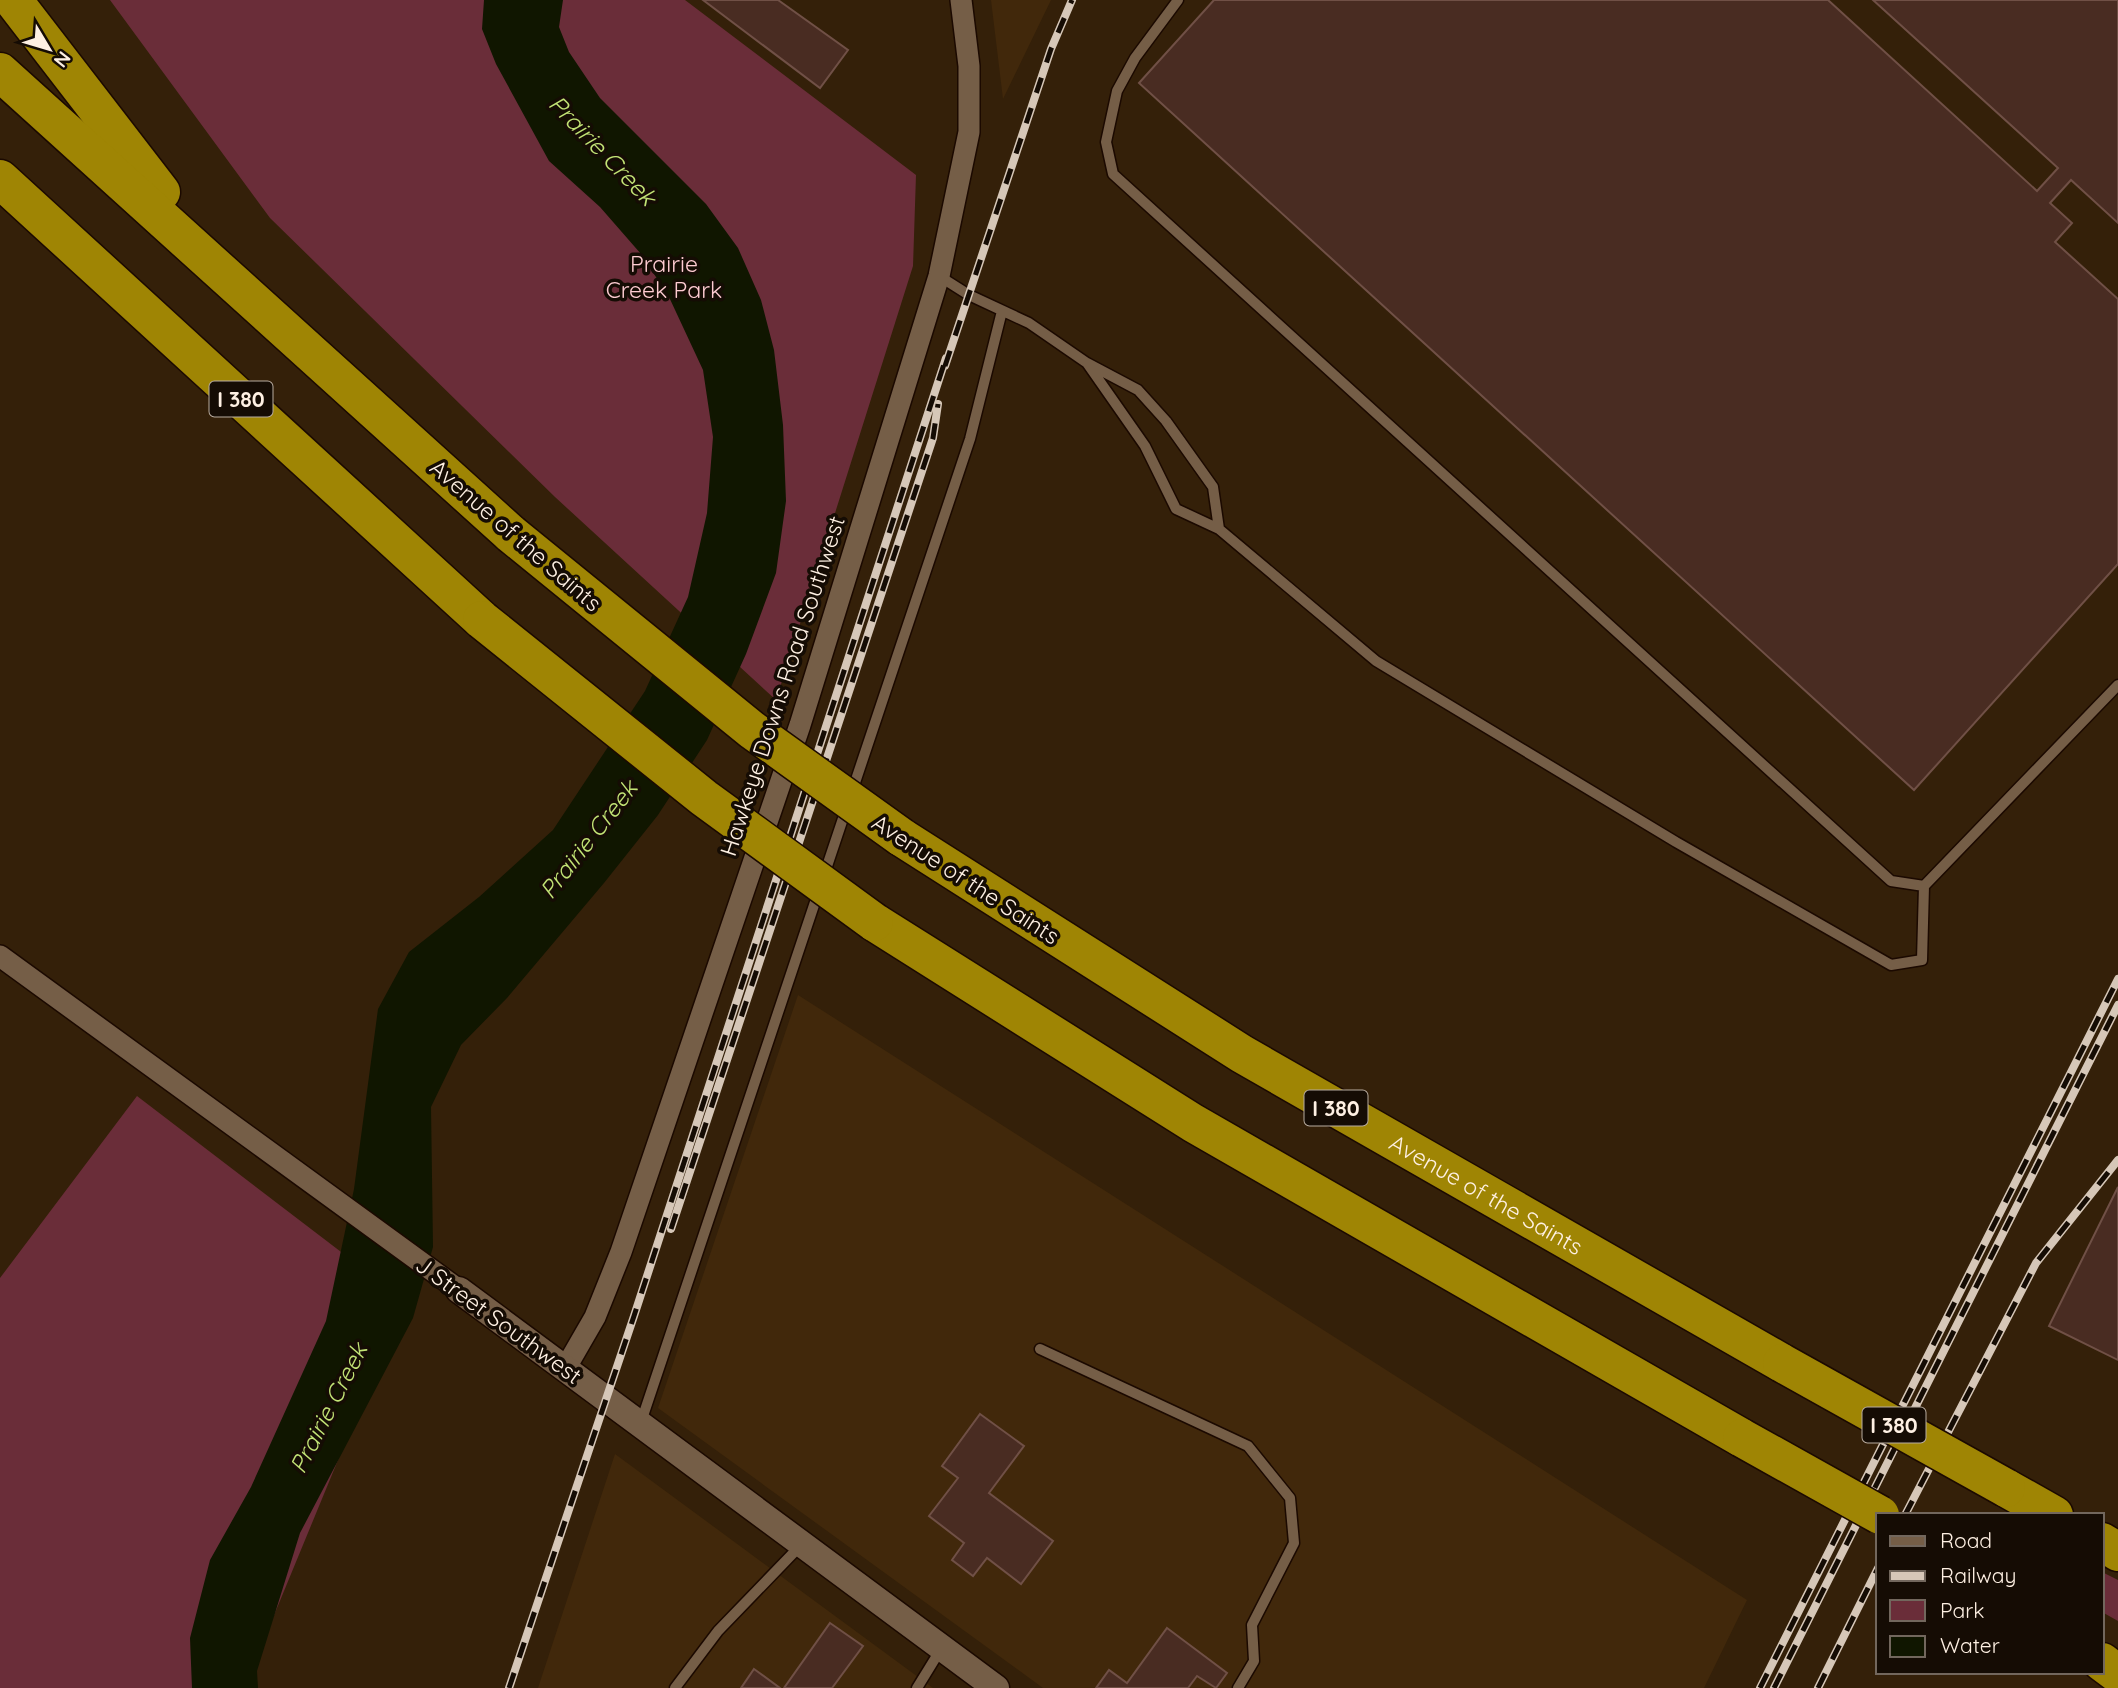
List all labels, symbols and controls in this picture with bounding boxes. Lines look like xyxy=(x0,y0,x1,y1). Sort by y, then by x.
north arrow xyxy=(14,14,84,84)
text: N xyxy=(49,47,76,72)
water label: Prairie Creek xyxy=(543,89,665,213)
park label: Prairie Creek Park xyxy=(606,249,722,304)
road number: I 380 xyxy=(210,382,272,416)
street label: Avenue of the Saints xyxy=(424,453,608,617)
street label: Hawkeye Downs Road Southwest xyxy=(713,512,851,860)
water label: Prairie Creek xyxy=(533,772,645,904)
street label: Avenue of the Saints xyxy=(867,808,1065,950)
road number: I 380 xyxy=(1304,1090,1368,1126)
street label: Avenue of the Saints xyxy=(1385,1127,1588,1261)
street label: J Street Southwest xyxy=(410,1250,588,1390)
water label: Prairie Creek xyxy=(282,1336,375,1478)
road number: I 380 xyxy=(1862,1408,1926,1442)
legend xyxy=(1876,1513,2104,1674)
text: Road xyxy=(1940,1527,1992,1553)
text: Railway xyxy=(1940,1562,2016,1588)
text: Park xyxy=(1940,1597,1984,1623)
text: Water xyxy=(1940,1632,2000,1658)

